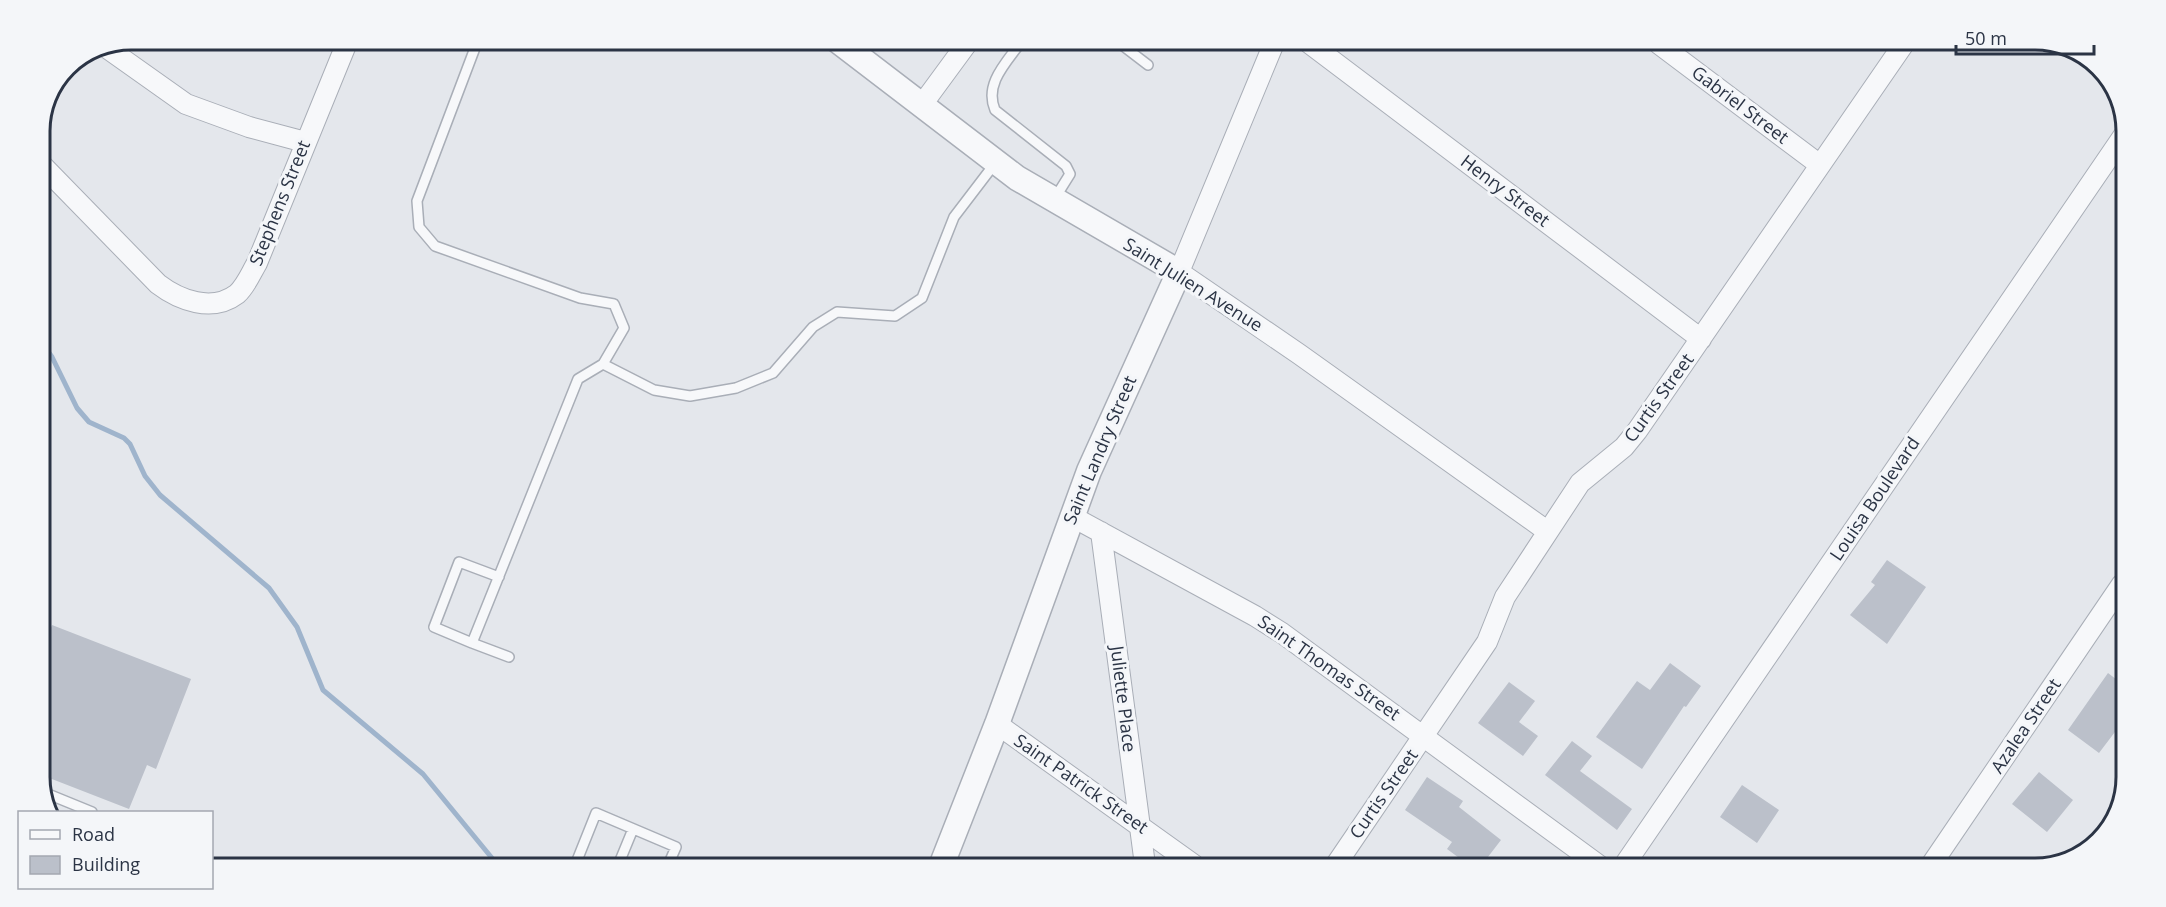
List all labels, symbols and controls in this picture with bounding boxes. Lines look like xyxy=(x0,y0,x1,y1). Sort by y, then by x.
scale bar xyxy=(1956,18,2094,56)
text: 50 m xyxy=(1965,26,2007,50)
street label: Gabriel Street xyxy=(1687,60,1794,149)
street label: Stephens Street xyxy=(243,136,315,269)
street label: Henry Street xyxy=(1456,149,1555,232)
street label: Saint Julien Avenue xyxy=(1119,232,1268,337)
street label: Curtis Street xyxy=(1618,348,1699,447)
street label: Saint Landry Street xyxy=(1057,372,1141,528)
street label: Louisa Boulevard xyxy=(1824,432,1925,565)
street label: Saint Thomas Street xyxy=(1254,609,1405,725)
street label: Juliette Place xyxy=(1105,642,1142,753)
street label: Azalea Street xyxy=(1985,673,2066,778)
street label: Saint Patrick Street xyxy=(1010,728,1153,839)
street label: Curtis Street xyxy=(1343,744,1423,843)
legend xyxy=(18,811,213,889)
text: Road xyxy=(72,822,115,846)
text: Building xyxy=(72,852,140,876)

